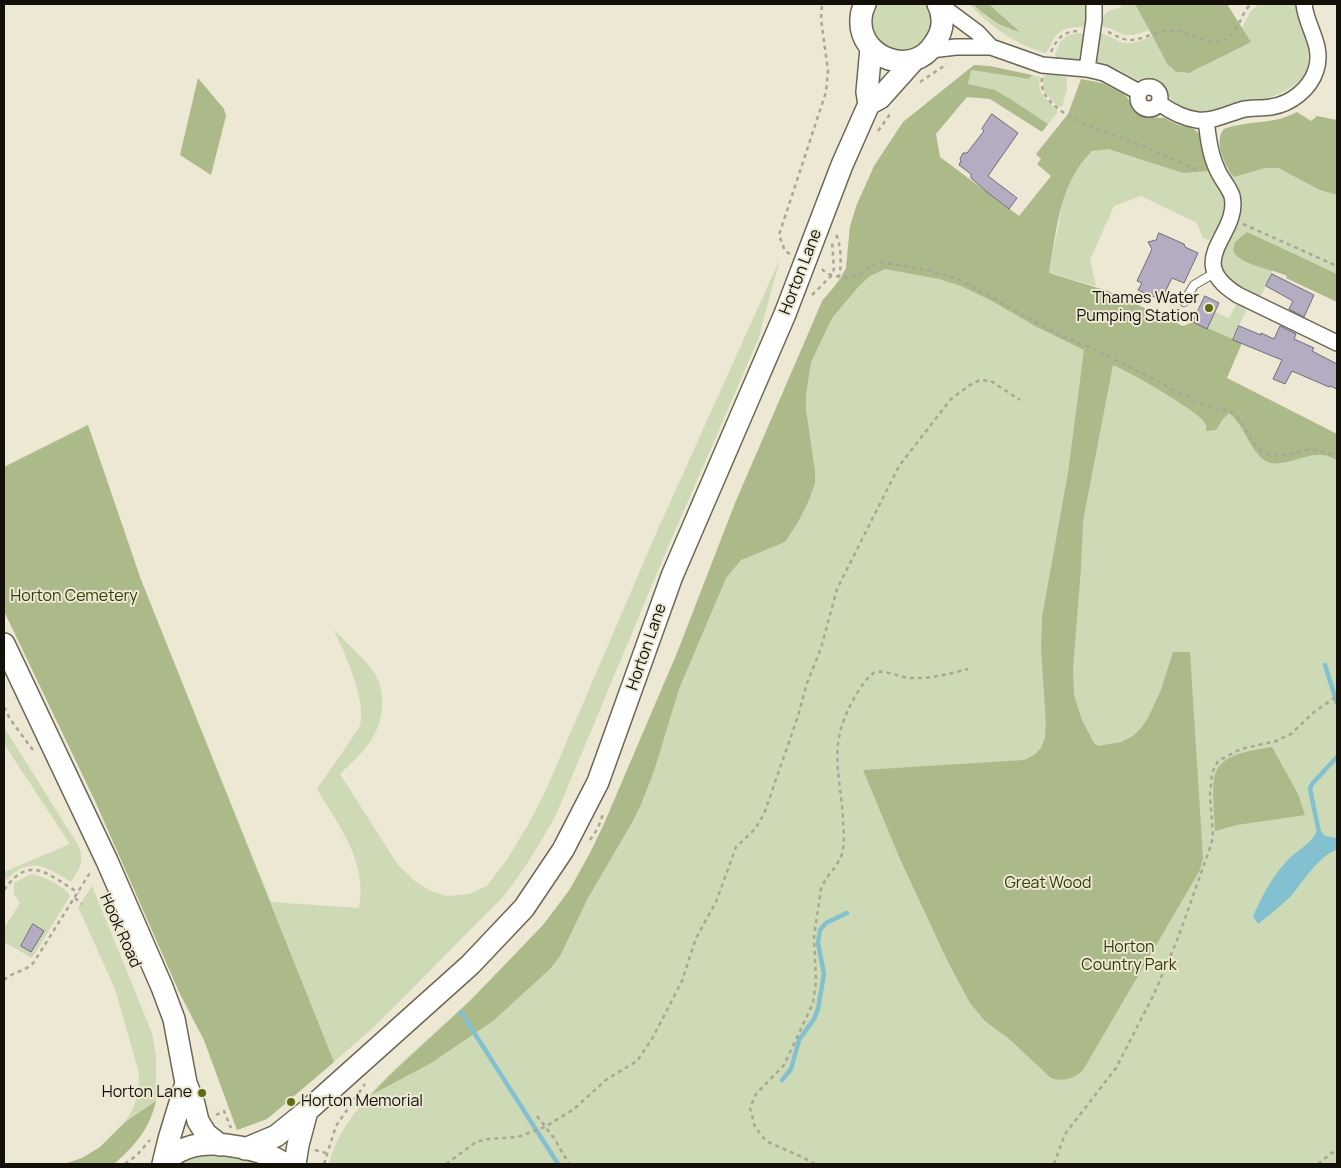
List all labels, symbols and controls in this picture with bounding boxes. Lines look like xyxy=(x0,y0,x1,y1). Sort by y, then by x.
street label: Horton Lane xyxy=(776,226,826,318)
place label: Thames Water Pumping Station xyxy=(1077,289,1199,327)
marker: Thames Water Pumping Station xyxy=(1203,302,1215,314)
park label: Horton Cemetery xyxy=(10,587,138,607)
street label: Horton Lane xyxy=(623,601,671,693)
park label: Great Wood xyxy=(1005,874,1091,894)
street label: Hook Road xyxy=(95,891,145,971)
park label: Horton Country Park xyxy=(1081,938,1177,976)
place label: Horton Lane xyxy=(102,1083,192,1103)
marker: Horton Lane xyxy=(196,1087,208,1099)
place label: Horton Memorial xyxy=(301,1092,423,1112)
marker: Horton Memorial xyxy=(285,1096,297,1108)

